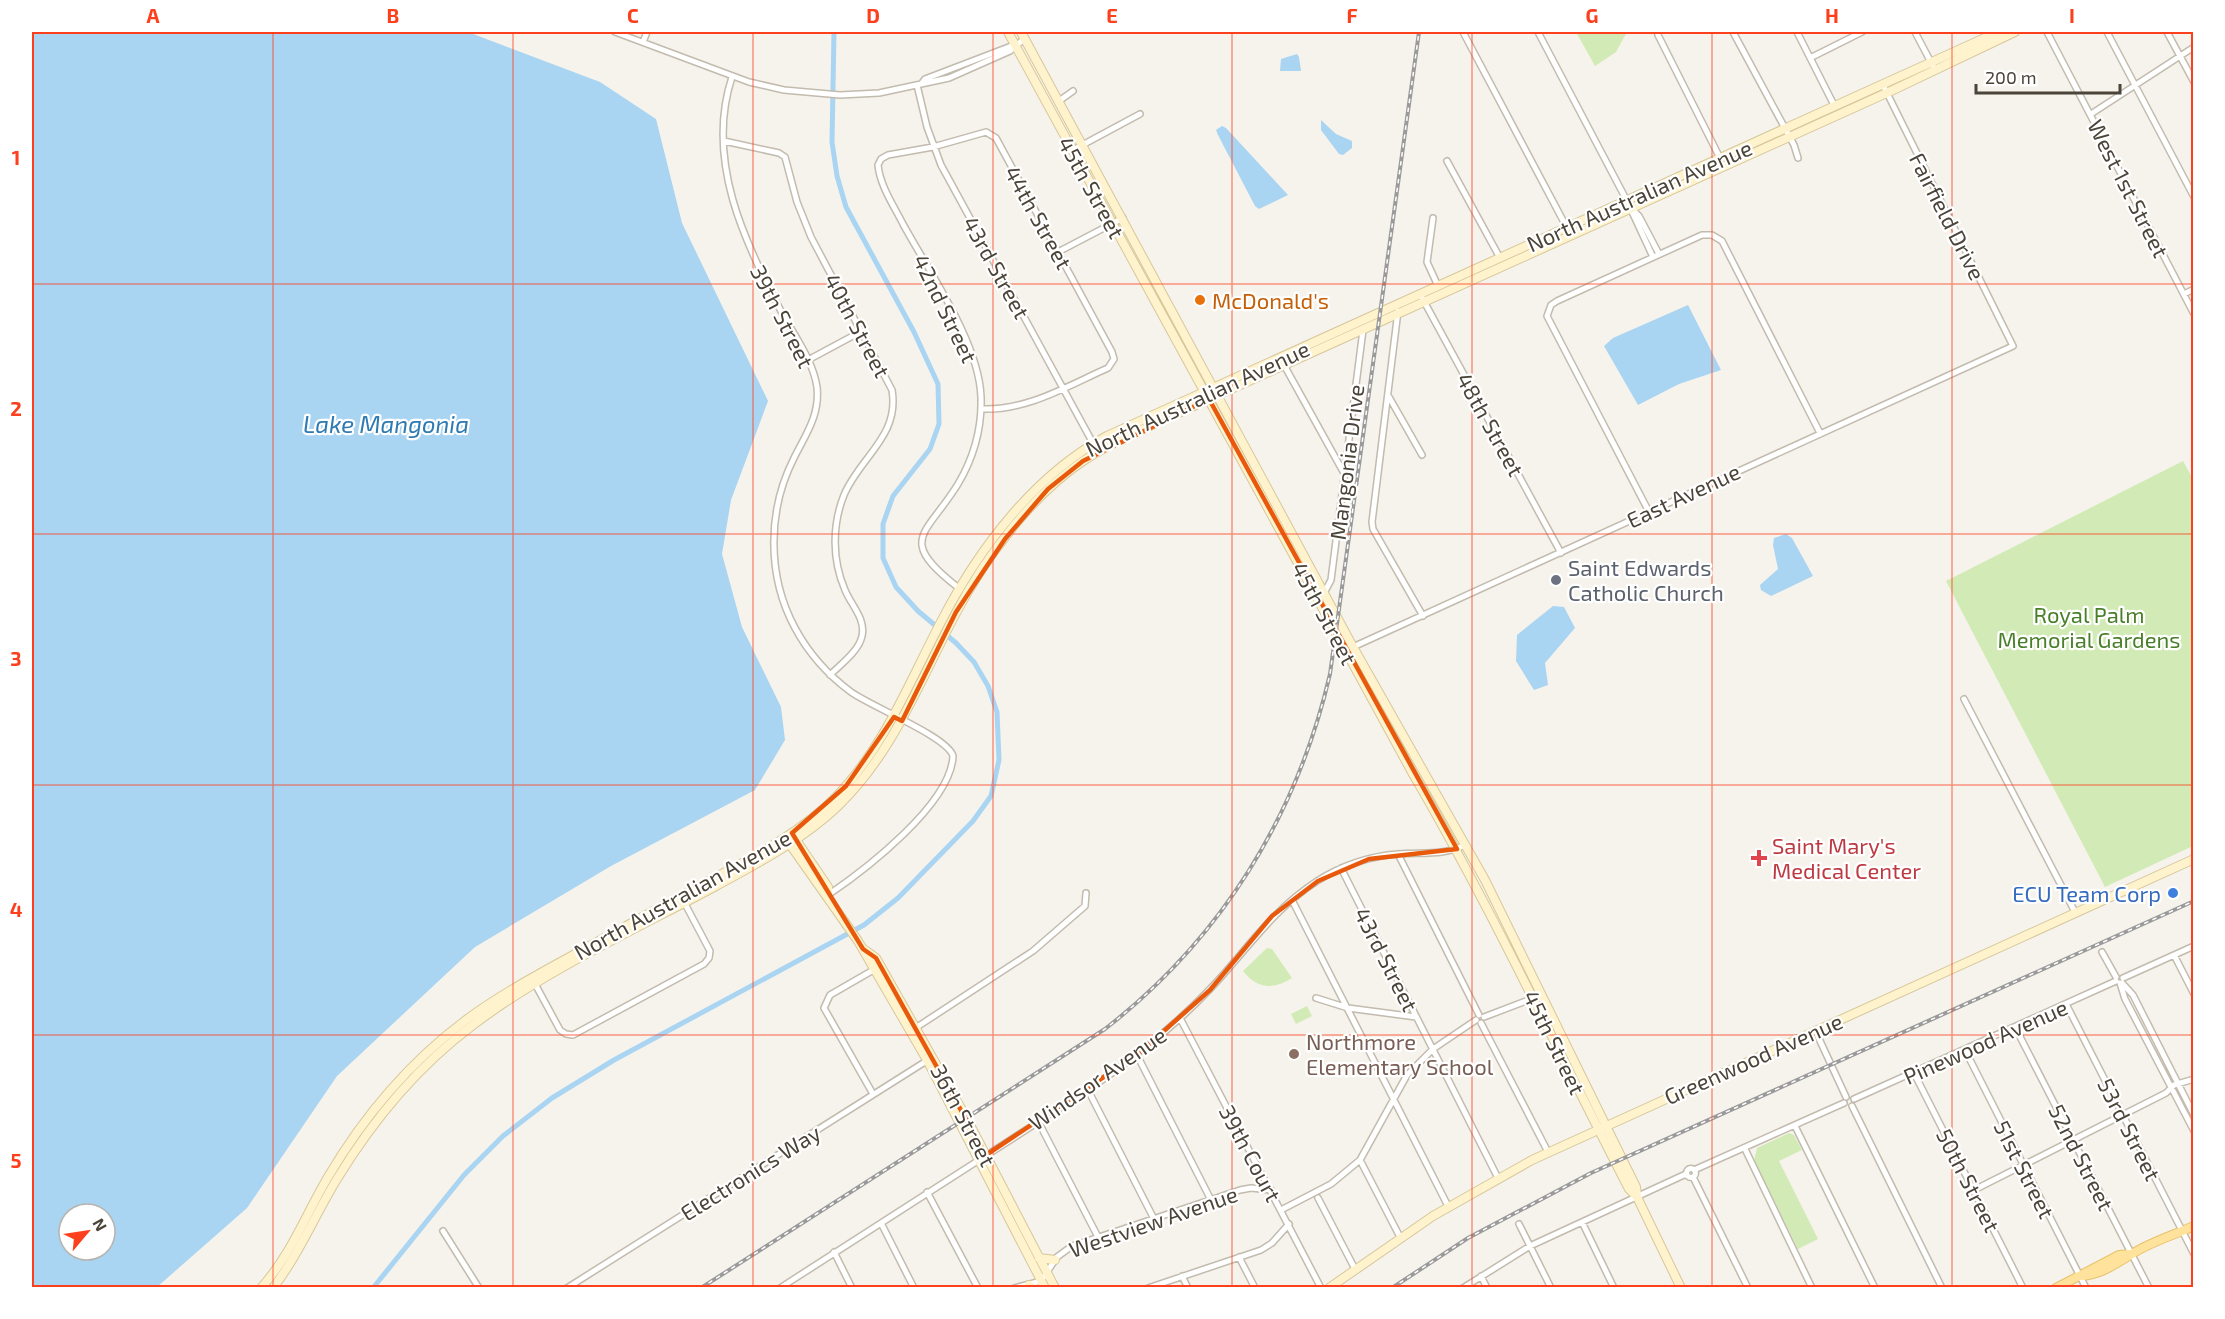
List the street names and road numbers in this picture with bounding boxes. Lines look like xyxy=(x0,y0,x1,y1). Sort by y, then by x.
street label: West 1st Street xyxy=(2083,115,2175,261)
street label: 45th Street xyxy=(1053,131,1131,243)
street label: North Australian Avenue xyxy=(1522,133,1756,257)
street label: Fairfield Drive xyxy=(1905,148,1991,284)
street label: 44th Street xyxy=(1000,161,1078,273)
street label: 43rd Street xyxy=(958,211,1036,323)
street label: 42nd Street xyxy=(909,250,983,366)
street label: 39th Street xyxy=(746,260,820,372)
street label: 40th Street xyxy=(820,269,896,381)
street label: North Australian Avenue xyxy=(1081,335,1313,461)
street label: 48th Street xyxy=(1452,368,1530,480)
street label: Mangonia Drive xyxy=(1324,383,1368,541)
street label: East Avenue xyxy=(1622,457,1744,533)
street label: 45th Street xyxy=(1287,557,1363,669)
street label: North Australian Avenue xyxy=(569,823,795,965)
street label: 43rd Street xyxy=(1350,903,1424,1015)
street label: 45th Street xyxy=(1519,986,1591,1098)
street label: Pinewood Avenue xyxy=(1899,993,2071,1089)
street label: Greenwood Avenue xyxy=(1660,1007,1846,1109)
street label: Windsor Avenue xyxy=(1023,1021,1171,1135)
street label: 36th Street xyxy=(926,1059,1002,1171)
street label: 53rd Street xyxy=(2093,1074,2167,1184)
street label: 39th Court xyxy=(1215,1100,1287,1206)
street label: 52nd Street xyxy=(2044,1100,2120,1214)
street label: 51st Street xyxy=(1989,1116,2061,1222)
street label: Electronics Way xyxy=(675,1118,825,1225)
street label: 50th Street xyxy=(1932,1124,2006,1236)
street label: Westview Avenue xyxy=(1065,1180,1241,1262)

